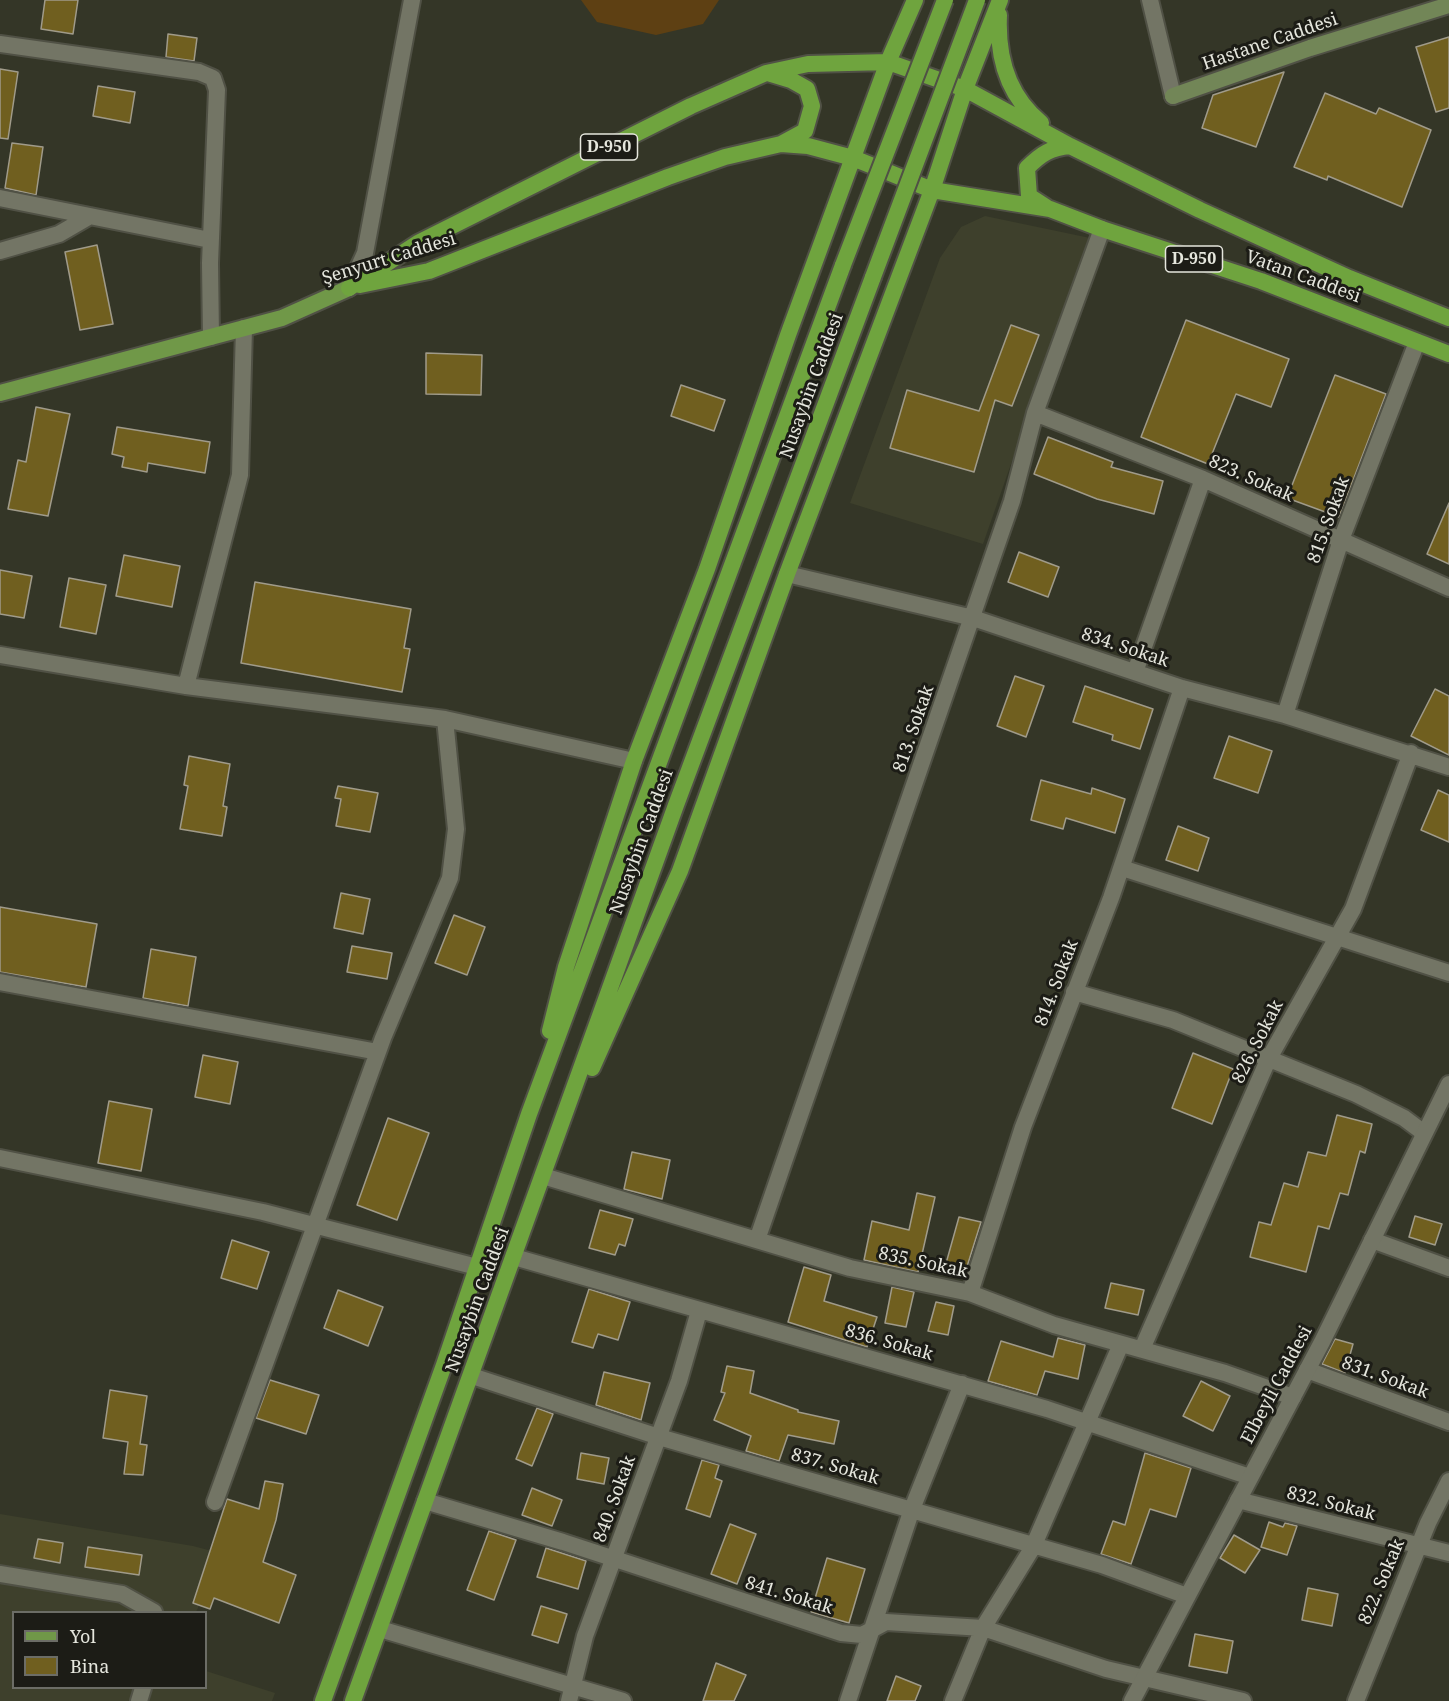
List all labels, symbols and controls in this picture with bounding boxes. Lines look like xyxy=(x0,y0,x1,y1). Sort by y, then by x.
street label: Hastane Caddesi xyxy=(1199,9,1341,75)
road number: D-950 xyxy=(580,134,638,160)
street label: Şenyurt Caddesi xyxy=(320,228,458,290)
road number: D-950 xyxy=(1166,246,1222,272)
street label: Vatan Caddesi xyxy=(1243,246,1363,308)
street label: Nusaybin Caddesi xyxy=(776,310,848,462)
street label: 823. Sokak xyxy=(1205,451,1297,507)
street label: 815. Sokak xyxy=(1303,474,1355,566)
street label: 834. Sokak xyxy=(1079,624,1171,672)
street label: 813. Sokak xyxy=(889,683,939,775)
street label: Nusaybin Caddesi xyxy=(606,766,678,918)
street label: 814. Sokak xyxy=(1031,937,1083,1029)
street label: 826. Sokak xyxy=(1228,997,1288,1087)
street label: Nusaybin Caddesi xyxy=(442,1224,514,1376)
street label: 835. Sokak xyxy=(876,1243,970,1283)
street label: 836. Sokak xyxy=(842,1320,936,1366)
street label: Elbeyli Caddesi xyxy=(1237,1322,1317,1448)
street label: 831. Sokak xyxy=(1339,1352,1431,1404)
street label: 837. Sokak xyxy=(788,1444,882,1490)
street label: 840. Sokak xyxy=(589,1453,641,1545)
street label: 832. Sokak xyxy=(1284,1483,1378,1525)
street label: 822. Sokak xyxy=(1354,1536,1410,1628)
street label: 841. Sokak xyxy=(742,1572,836,1620)
legend xyxy=(12,1611,207,1689)
text: Yol xyxy=(70,1624,96,1648)
text: Bina xyxy=(70,1654,109,1678)

